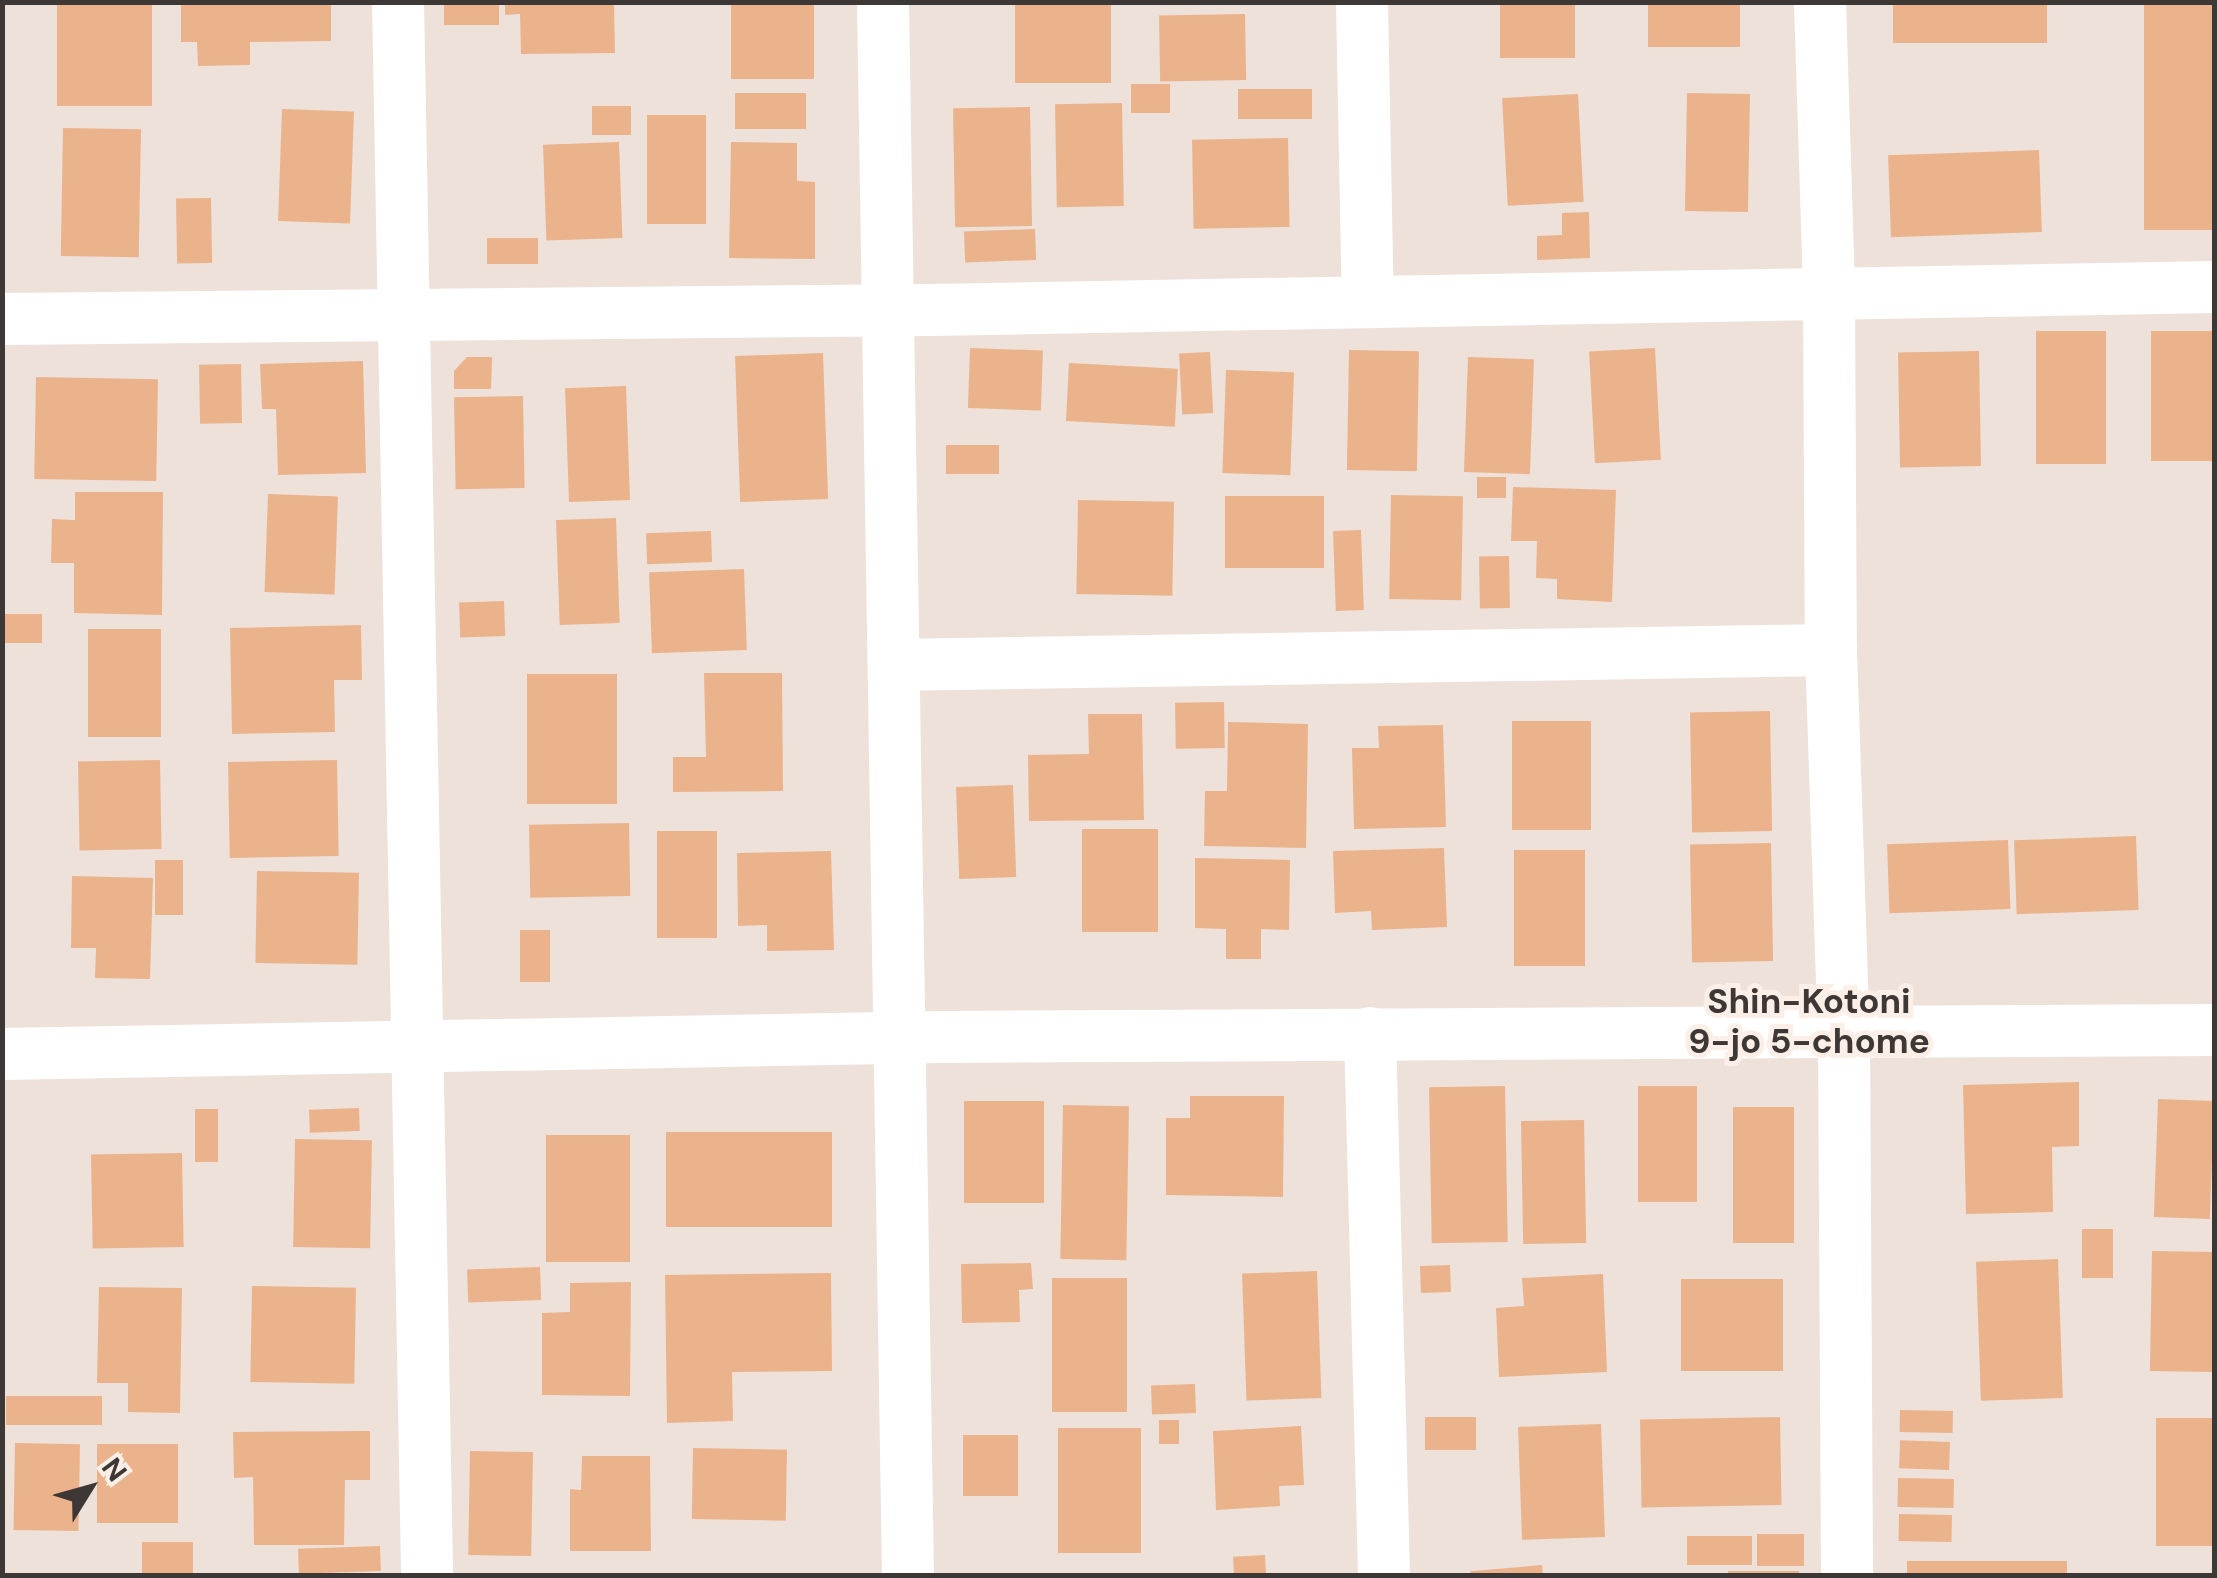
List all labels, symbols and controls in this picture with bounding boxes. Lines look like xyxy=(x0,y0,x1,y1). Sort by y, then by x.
district label: Shin-Kotoni 9-jo 5-chome xyxy=(1688,980,1930,1062)
north arrow xyxy=(40,1438,140,1538)
text: N xyxy=(93,1450,135,1489)

